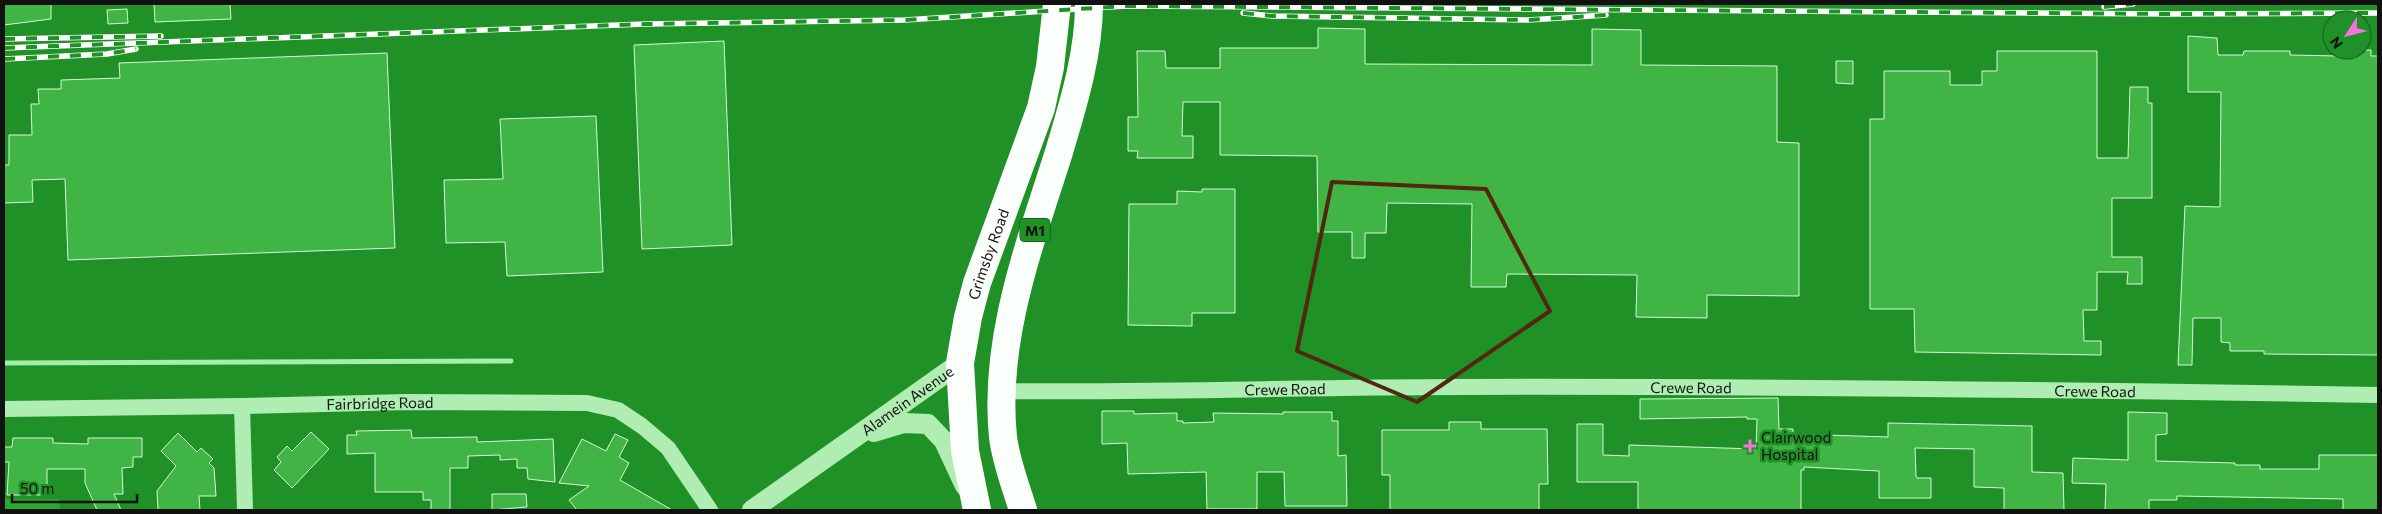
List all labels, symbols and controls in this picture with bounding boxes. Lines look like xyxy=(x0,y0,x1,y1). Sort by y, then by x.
north arrow xyxy=(2322,10,2372,60)
text: N xyxy=(2326,34,2346,52)
street label: Grimsby Road xyxy=(964,206,1012,302)
road number: M1 xyxy=(1020,218,1050,242)
street label: Alamein Avenue xyxy=(858,362,957,439)
street label: Crewe Road xyxy=(1650,378,1732,396)
street label: Crewe Road xyxy=(1244,379,1326,399)
street label: Crewe Road xyxy=(2054,381,2136,400)
street label: Fairbridge Road xyxy=(326,393,434,413)
place label: Clairwood Hospital xyxy=(1761,428,1831,463)
marker: Clairwood Hospital xyxy=(1743,439,1757,453)
scale bar xyxy=(12,472,138,504)
text: 50 m xyxy=(20,479,54,497)

